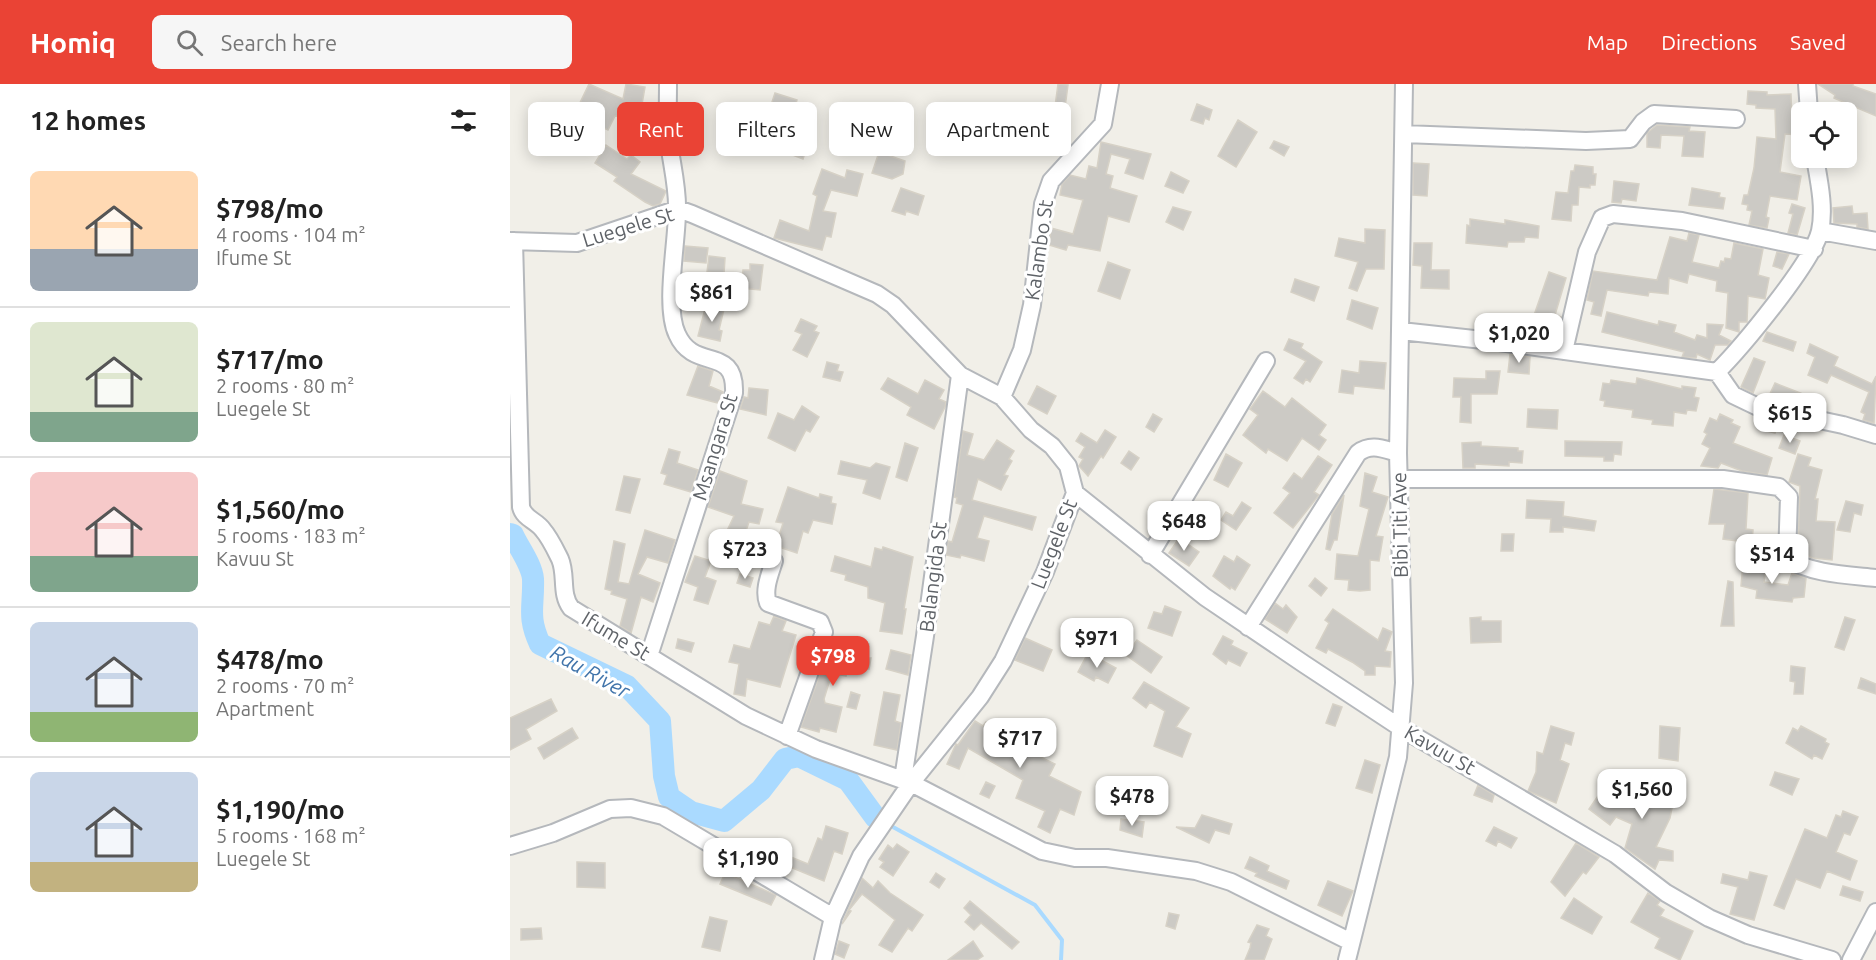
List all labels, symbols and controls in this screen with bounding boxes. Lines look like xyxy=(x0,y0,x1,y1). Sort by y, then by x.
search box xyxy=(152,15,572,69)
icon: search xyxy=(173,26,206,59)
text: Homiq xyxy=(30,27,116,58)
text: Search here xyxy=(221,30,337,55)
text: Map xyxy=(1587,30,1628,54)
text: Directions xyxy=(1661,30,1757,54)
text: Saved xyxy=(1790,30,1846,54)
chip: Buy xyxy=(528,102,605,156)
chip: Rent xyxy=(617,102,704,156)
chip: Filters xyxy=(716,102,817,156)
chip: New xyxy=(829,102,914,156)
chip: Apartment xyxy=(926,102,1071,156)
map controls xyxy=(1791,102,1857,168)
button: locate xyxy=(1791,102,1857,168)
icon: filters xyxy=(447,104,480,137)
text: 12 homes xyxy=(30,106,146,135)
text: $798/mo xyxy=(216,194,324,223)
icon: home xyxy=(78,195,150,267)
street label: Kalambo St xyxy=(1020,198,1057,302)
street label: Luegele St xyxy=(579,202,676,251)
text: 4 rooms · 104 m² xyxy=(216,223,366,246)
text: Ifume St xyxy=(216,246,291,269)
pin: $861 xyxy=(676,272,748,323)
text: $861 xyxy=(689,280,735,303)
pin: $1,020 xyxy=(1470,313,1568,364)
text: $1,020 xyxy=(1488,321,1550,344)
text: $717/mo xyxy=(216,345,324,374)
icon: home xyxy=(78,346,150,418)
text: 2 rooms · 80 m² xyxy=(216,374,354,397)
street label: Msangara St xyxy=(687,391,742,503)
pin: $615 xyxy=(1754,393,1826,444)
text: Luegele St xyxy=(216,397,310,420)
text: $615 xyxy=(1767,401,1813,424)
street label: Bibi Titi Ave xyxy=(1387,472,1412,578)
text: $1,560/mo xyxy=(216,495,345,524)
icon: home xyxy=(78,496,150,568)
street label: Luegele St xyxy=(1026,496,1081,592)
pin: $648 xyxy=(1148,501,1220,552)
text: $648 xyxy=(1161,509,1207,532)
street label: Balangida St xyxy=(914,520,951,634)
text: 5 rooms · 183 m² xyxy=(216,524,366,547)
pin: $723 xyxy=(709,529,781,580)
pin: $514 xyxy=(1736,534,1808,585)
text: $723 xyxy=(722,537,768,560)
text: $514 xyxy=(1749,542,1795,565)
text: Kavuu St xyxy=(216,547,294,570)
street label: Ifume St xyxy=(578,606,655,665)
pin: $971 xyxy=(1061,618,1133,669)
text: $971 xyxy=(1074,626,1120,649)
pin: $798 xyxy=(797,636,869,687)
water label: Rau River xyxy=(547,640,635,703)
text: $798 xyxy=(810,644,856,667)
text: $478/mo xyxy=(216,645,324,674)
icon: home xyxy=(78,646,150,718)
text: 2 rooms · 70 m² xyxy=(216,674,354,697)
text: Apartment xyxy=(216,697,314,720)
pin: $717 xyxy=(984,718,1056,769)
street label: Kavuu St xyxy=(1401,720,1480,779)
text: $717 xyxy=(997,726,1043,749)
pin: $1,560 xyxy=(1593,769,1691,820)
pin: $478 xyxy=(1096,776,1168,827)
text: $1,560 xyxy=(1611,777,1673,800)
text: $478 xyxy=(1109,784,1155,807)
text: $1,190/mo xyxy=(216,795,345,824)
icon: home xyxy=(78,796,150,868)
text: 5 rooms · 168 m² xyxy=(216,824,366,847)
pin: $1,190 xyxy=(699,838,797,889)
text: $1,190 xyxy=(717,846,779,869)
text: Luegele St xyxy=(216,847,310,870)

